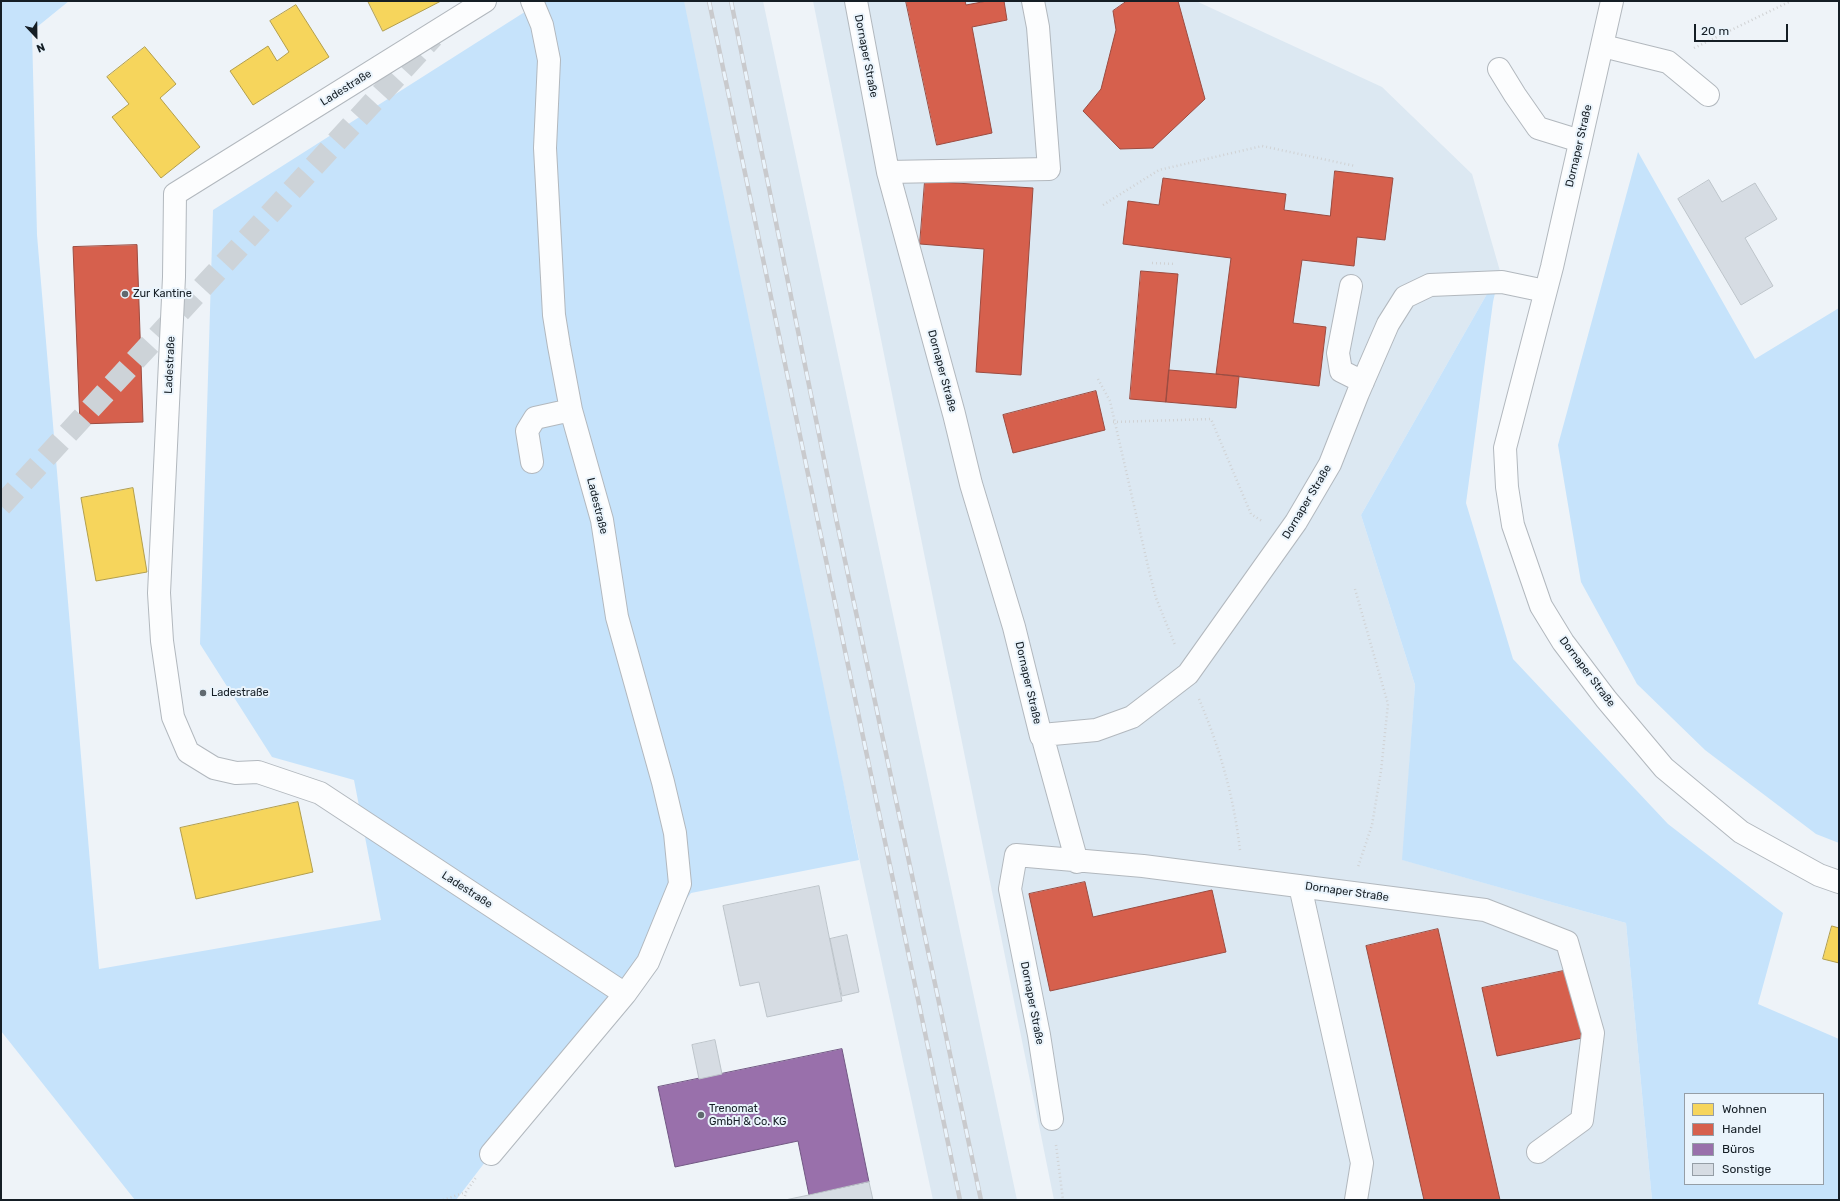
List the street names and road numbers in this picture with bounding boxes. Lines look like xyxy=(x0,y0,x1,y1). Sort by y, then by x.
street label: Dornaper Straße xyxy=(851,13,881,99)
street label: Ladestraße xyxy=(318,67,374,109)
street label: Dornaper Straße xyxy=(1563,103,1595,189)
street label: Dornaper Straße xyxy=(925,329,959,413)
street label: Ladestraße xyxy=(162,336,178,394)
street label: Dornaper Straße xyxy=(1280,462,1334,542)
street label: Ladestraße xyxy=(584,476,610,536)
street label: Dornaper Straße xyxy=(1556,634,1618,710)
street label: Dornaper Straße xyxy=(1012,640,1044,726)
street label: Ladestraße xyxy=(439,869,495,911)
street label: Dornaper Straße xyxy=(1304,880,1390,904)
street label: Dornaper Straße xyxy=(1017,960,1047,1046)

